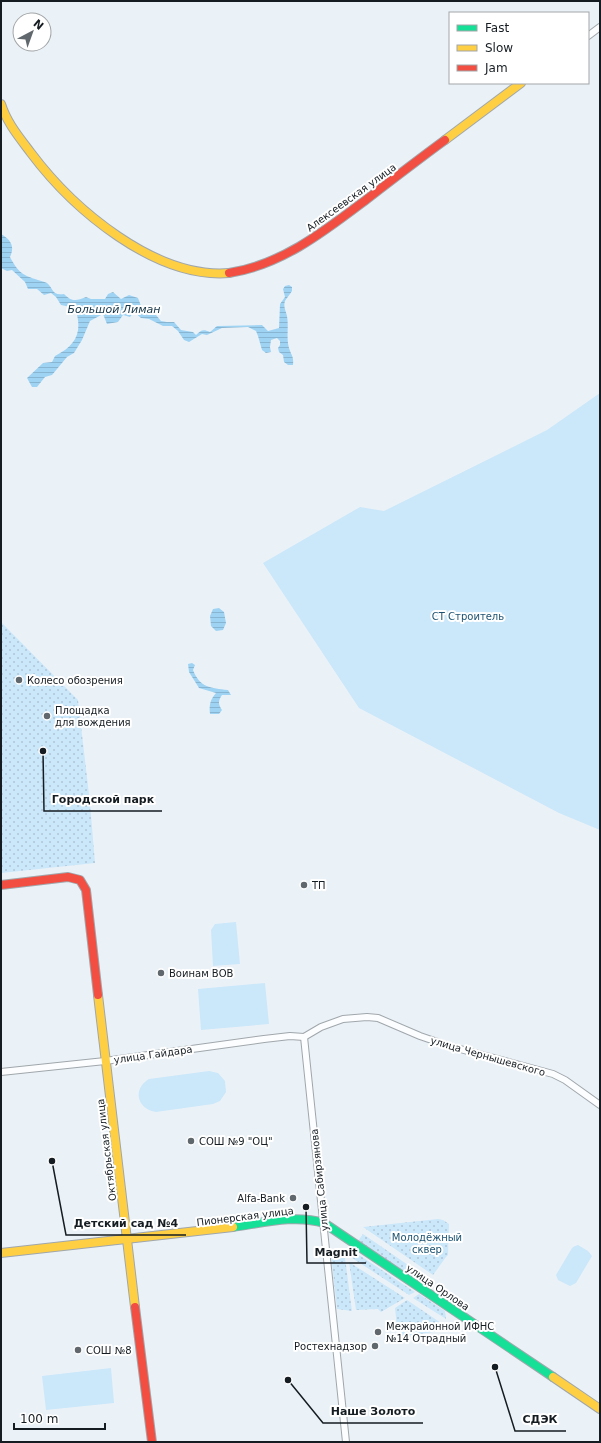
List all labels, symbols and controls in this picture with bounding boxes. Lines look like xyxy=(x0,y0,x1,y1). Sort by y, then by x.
north arrow xyxy=(12,12,52,52)
legend xyxy=(449,12,589,84)
text: N xyxy=(30,17,46,33)
text: Fast xyxy=(485,21,509,35)
text: Slow xyxy=(485,41,513,55)
text: Jam xyxy=(484,61,508,75)
street label: Алексеевская улица xyxy=(304,161,398,234)
water label: Большой Лиман xyxy=(68,303,160,316)
park label: СТ Строитель xyxy=(432,611,504,622)
marker: Колесо обозрения xyxy=(14,675,24,685)
place label: Колесо обозрения xyxy=(27,675,123,686)
place label: Площадка для вождения xyxy=(55,705,131,728)
marker: Площадка для вождения xyxy=(42,711,52,721)
callout: Городской парк xyxy=(44,788,162,811)
text: Городской парк xyxy=(52,793,155,806)
marker: ТП xyxy=(299,880,309,890)
place label: ТП xyxy=(311,880,326,891)
marker: Воинам ВОВ xyxy=(156,968,166,978)
place label: Воинам ВОВ xyxy=(169,968,234,979)
street label: улица Чернышевского xyxy=(429,1035,547,1078)
street label: улица Гайдара xyxy=(113,1044,193,1065)
street label: Октябрьская улица xyxy=(95,1098,118,1202)
street label: улица Сабирзянова xyxy=(309,1128,330,1232)
marker: СОШ №9 "ОЦ" xyxy=(186,1136,196,1146)
place label: СОШ №9 "ОЦ" xyxy=(199,1136,273,1147)
place label: Alfa-Bank xyxy=(237,1193,285,1204)
marker: Alfa-Bank xyxy=(288,1193,298,1203)
street label: Пионерская улица xyxy=(196,1205,294,1228)
callout: Детский сад №4 xyxy=(66,1212,186,1235)
text: Детский сад №4 xyxy=(74,1217,179,1230)
park label: Молодёжный сквер xyxy=(392,1232,462,1255)
callout: Magnit xyxy=(307,1240,366,1263)
text: Magnit xyxy=(314,1246,358,1259)
street label: улица Орлова xyxy=(404,1262,471,1313)
place label: Межрайонной ИФНС №14 Отрадный xyxy=(386,1321,494,1344)
marker: Межрайонной ИФНС №14 Отрадный xyxy=(373,1327,383,1337)
place label: Ростехнадзор xyxy=(294,1341,367,1352)
marker: Ростехнадзор xyxy=(370,1341,380,1351)
marker: СОШ №8 xyxy=(73,1345,83,1355)
place label: СОШ №8 xyxy=(86,1345,132,1356)
callout: Наше Золото xyxy=(323,1400,423,1423)
scale bar xyxy=(14,1405,105,1431)
text: Наше Золото xyxy=(331,1405,416,1418)
callout: СДЭК xyxy=(515,1408,566,1431)
text: 100 m xyxy=(20,1412,58,1426)
text: СДЭК xyxy=(523,1413,557,1426)

